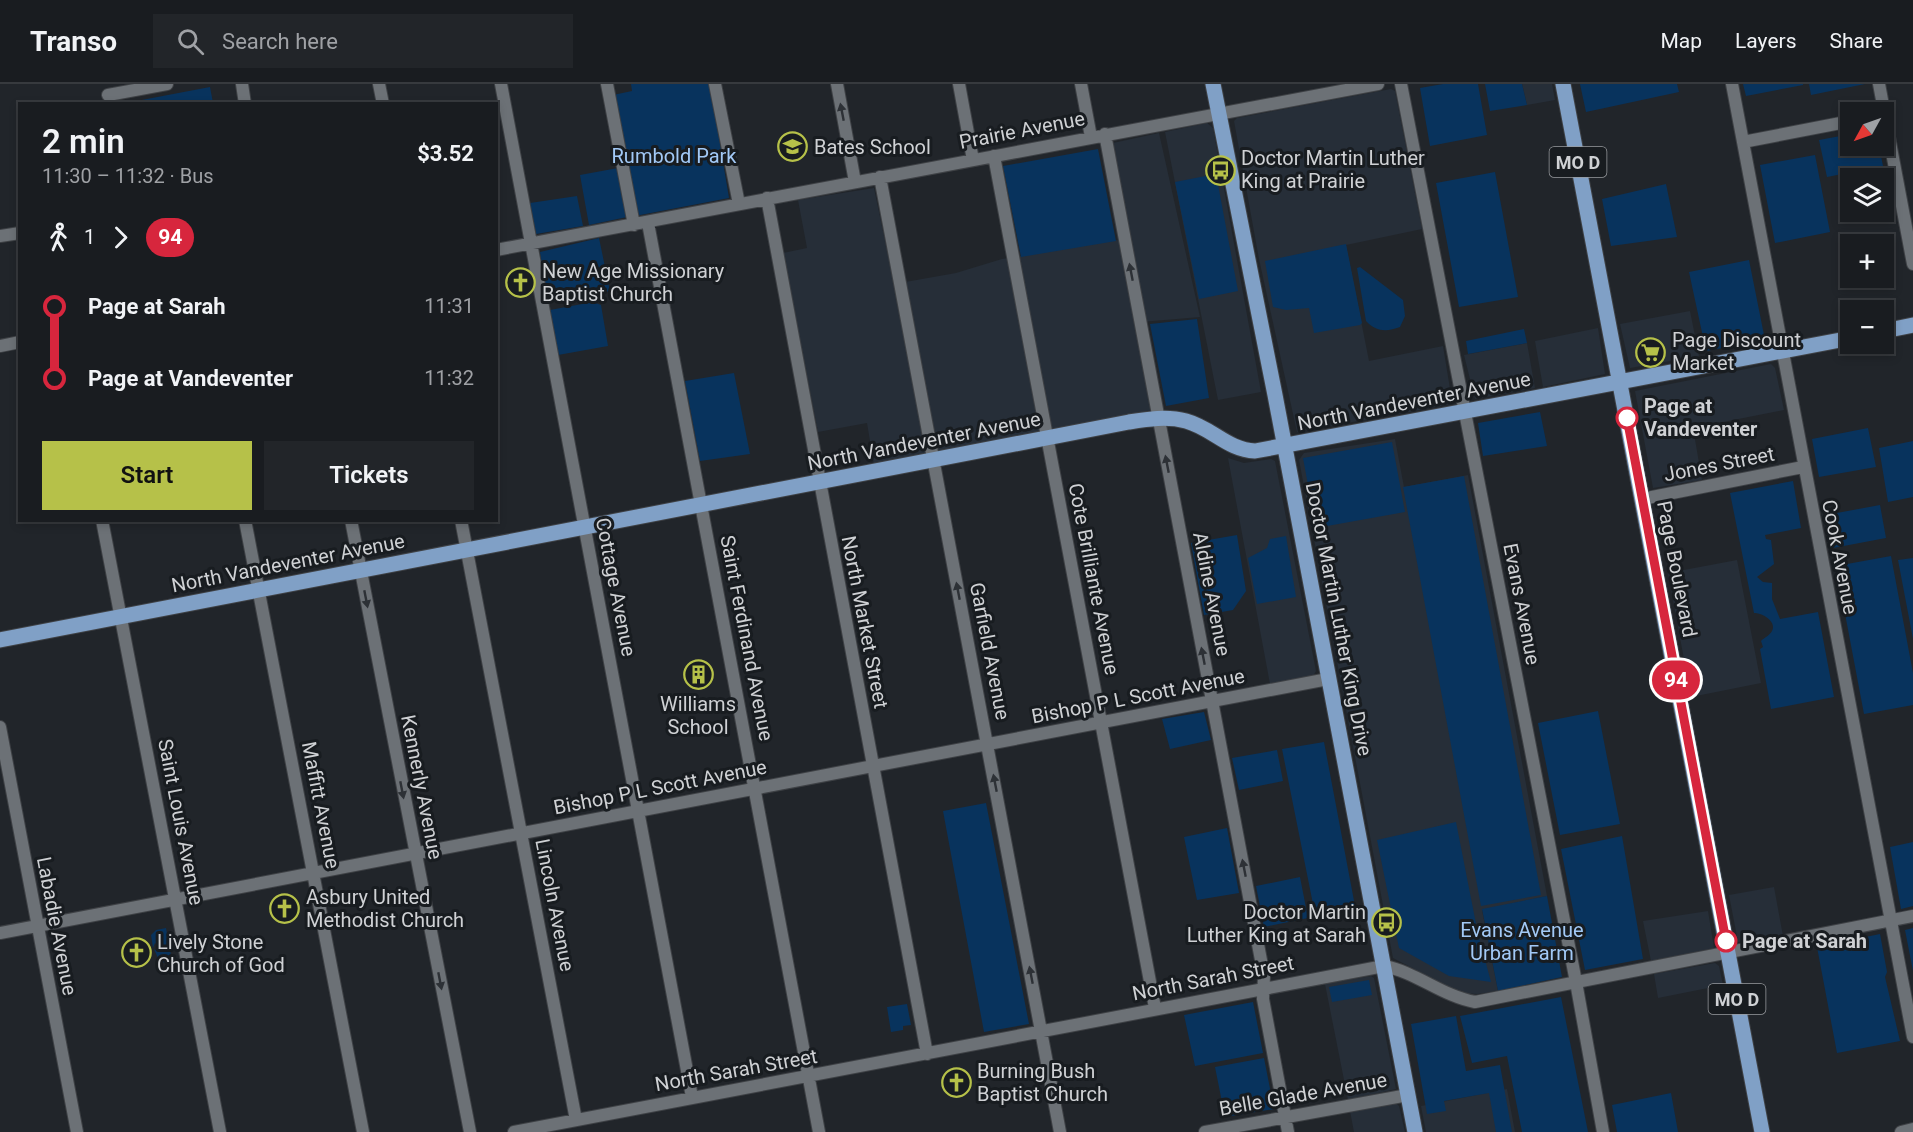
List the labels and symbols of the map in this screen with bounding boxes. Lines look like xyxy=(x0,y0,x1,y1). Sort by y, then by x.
north arrow xyxy=(1840,102,1894,156)
one-way arrow xyxy=(837,103,846,122)
street label: Prairie Avenue xyxy=(957,106,1087,154)
school or university icon: Bates School xyxy=(777,131,809,163)
place label: Bates School xyxy=(814,135,931,159)
park label: Rumbold Park xyxy=(612,144,737,168)
place label: Doctor Martin Luther King at Prairie xyxy=(1241,146,1425,193)
road number: MO D xyxy=(1550,147,1606,177)
bus stop icon: Doctor Martin Luther King at Prairie xyxy=(1204,154,1236,186)
place label: New Age Missionary Baptist Church xyxy=(542,259,725,306)
one-way arrow xyxy=(1126,263,1135,282)
church icon: New Age Missionary Baptist Church xyxy=(505,267,537,299)
place label: Page Discount Market xyxy=(1672,328,1801,375)
supermarket icon: Page Discount Market xyxy=(1635,336,1667,368)
street label: North Vandeventer Avenue xyxy=(1295,367,1533,435)
place label: Page at Vandeventer xyxy=(1644,394,1758,441)
street label: North Vandeventer Avenue xyxy=(805,407,1043,475)
marker: Page at Vandeventer xyxy=(1616,407,1638,429)
street label: Jones Street xyxy=(1662,442,1776,486)
one-way arrow xyxy=(1162,454,1171,473)
street label: Doctor Martin Luther King Drive xyxy=(1301,480,1377,758)
street label: Cote Brilliante Avenue xyxy=(1064,481,1124,677)
street label: Cook Avenue xyxy=(1817,498,1863,616)
street label: Page Boulevard xyxy=(1652,499,1702,639)
street label: Cottage Avenue xyxy=(591,516,641,658)
street label: North Vandeventer Avenue xyxy=(169,529,407,597)
street label: Aldine Avenue xyxy=(1188,530,1236,658)
street label: Saint Ferdinand Avenue xyxy=(715,533,779,743)
street label: North Market Street xyxy=(836,534,894,710)
street label: Evans Avenue xyxy=(1498,541,1546,667)
street label: Garfield Avenue xyxy=(965,580,1015,722)
one-way arrow xyxy=(954,582,963,601)
one-way arrow xyxy=(362,589,371,608)
one-way arrow xyxy=(1199,646,1208,665)
building icon: Williams School xyxy=(682,658,714,690)
line badge: 94 xyxy=(1649,660,1703,700)
street label: Bishop P L Scott Avenue xyxy=(1029,664,1247,728)
place label: Williams School xyxy=(660,692,736,739)
street label: Kennerly Avenue xyxy=(396,713,448,861)
street label: Saint Louis Avenue xyxy=(153,737,209,907)
street label: Maffitt Avenue xyxy=(297,739,345,871)
street label: Bishop P L Scott Avenue xyxy=(551,755,769,819)
one-way arrow xyxy=(990,773,999,792)
one-way arrow xyxy=(398,781,407,800)
street label: Lincoln Avenue xyxy=(530,837,580,973)
street label: Labadie Avenue xyxy=(32,855,82,997)
one-way arrow xyxy=(1239,858,1248,877)
place label: Asbury United Methodist Church xyxy=(306,885,464,932)
church icon: Asbury United Methodist Church xyxy=(269,892,301,924)
place label: Doctor Martin Luther King at Sarah xyxy=(1187,900,1366,947)
bus stop icon: Doctor Martin Luther King at Sarah xyxy=(1371,907,1403,939)
park label: Evans Avenue Urban Farm xyxy=(1460,918,1584,965)
place label: Page at Sarah xyxy=(1742,929,1867,953)
place label: Lively Stone Church of God xyxy=(157,930,285,977)
marker: Page at Sarah xyxy=(1715,930,1737,952)
church icon: Lively Stone Church of God xyxy=(120,937,152,969)
street label: North Sarah Street xyxy=(1130,951,1296,1005)
one-way arrow xyxy=(1026,965,1035,984)
one-way arrow xyxy=(436,972,445,991)
road number: MO D xyxy=(1708,984,1766,1014)
street label: North Sarah Street xyxy=(653,1044,819,1096)
place label: Burning Bush Baptist Church xyxy=(977,1059,1108,1106)
church icon: Burning Bush Baptist Church xyxy=(940,1066,972,1098)
street label: Belle Glade Avenue xyxy=(1217,1067,1389,1121)

